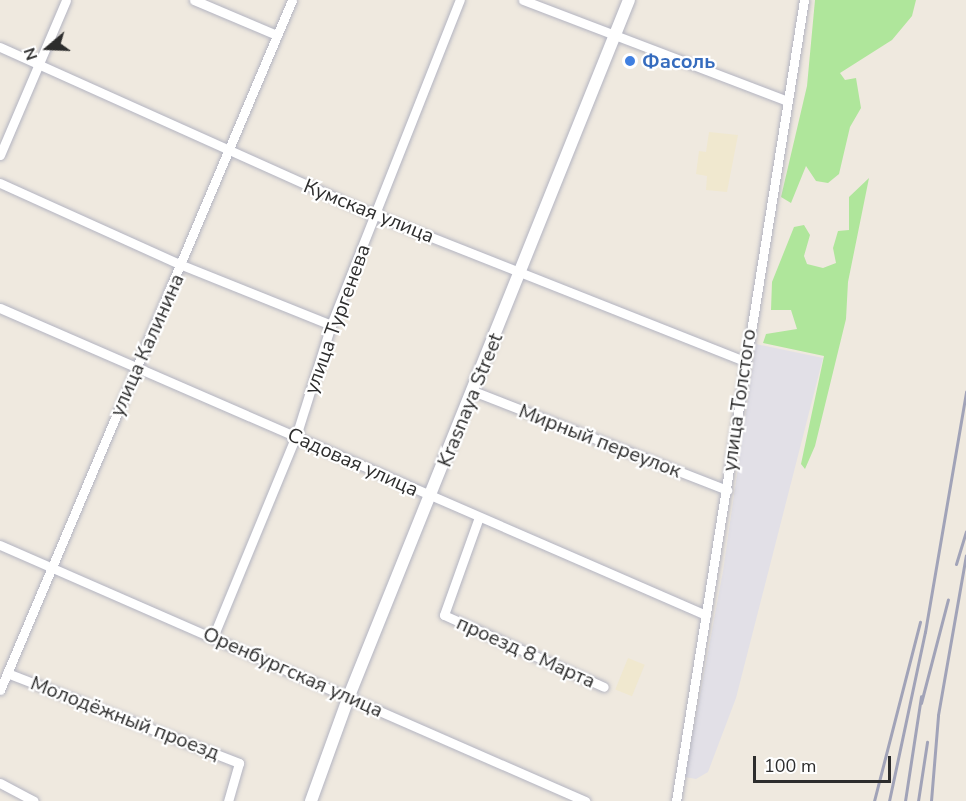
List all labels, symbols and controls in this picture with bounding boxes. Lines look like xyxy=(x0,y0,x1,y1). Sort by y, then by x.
north arrow xyxy=(18,18,78,78)
text: N xyxy=(19,45,43,63)
place label: Фасоль xyxy=(642,49,715,73)
marker: Фасоль xyxy=(623,54,637,68)
street label: Кумская улица xyxy=(300,174,438,248)
street label: улица Тургенева xyxy=(299,241,375,397)
street label: улица Калинина xyxy=(105,270,189,420)
street label: улица Толстого xyxy=(717,327,761,473)
street label: Krasnaya Street xyxy=(432,330,508,470)
street label: Мирный переулок xyxy=(515,399,685,483)
street label: Садовая улица xyxy=(284,422,422,502)
street label: проезд 8 Марта xyxy=(453,611,599,693)
street label: Оренбургская улица xyxy=(199,621,387,723)
street label: Молодёжный проезд xyxy=(27,671,223,765)
scale bar xyxy=(756,744,894,782)
text: 100 m xyxy=(764,754,816,778)

